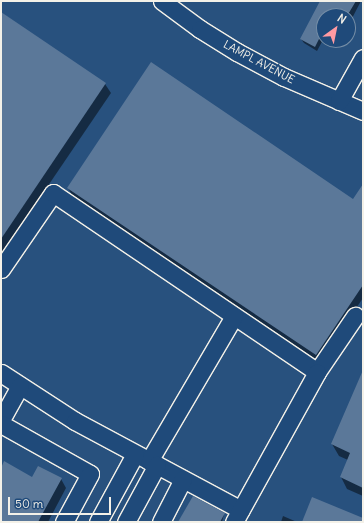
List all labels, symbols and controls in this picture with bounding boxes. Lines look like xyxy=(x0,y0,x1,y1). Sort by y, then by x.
north arrow xyxy=(316,8,356,48)
text: N xyxy=(335,11,349,27)
street label: LAMPL AVENUE xyxy=(221,38,297,86)
scale bar xyxy=(10,489,113,515)
text: 50 m xyxy=(15,496,43,511)

